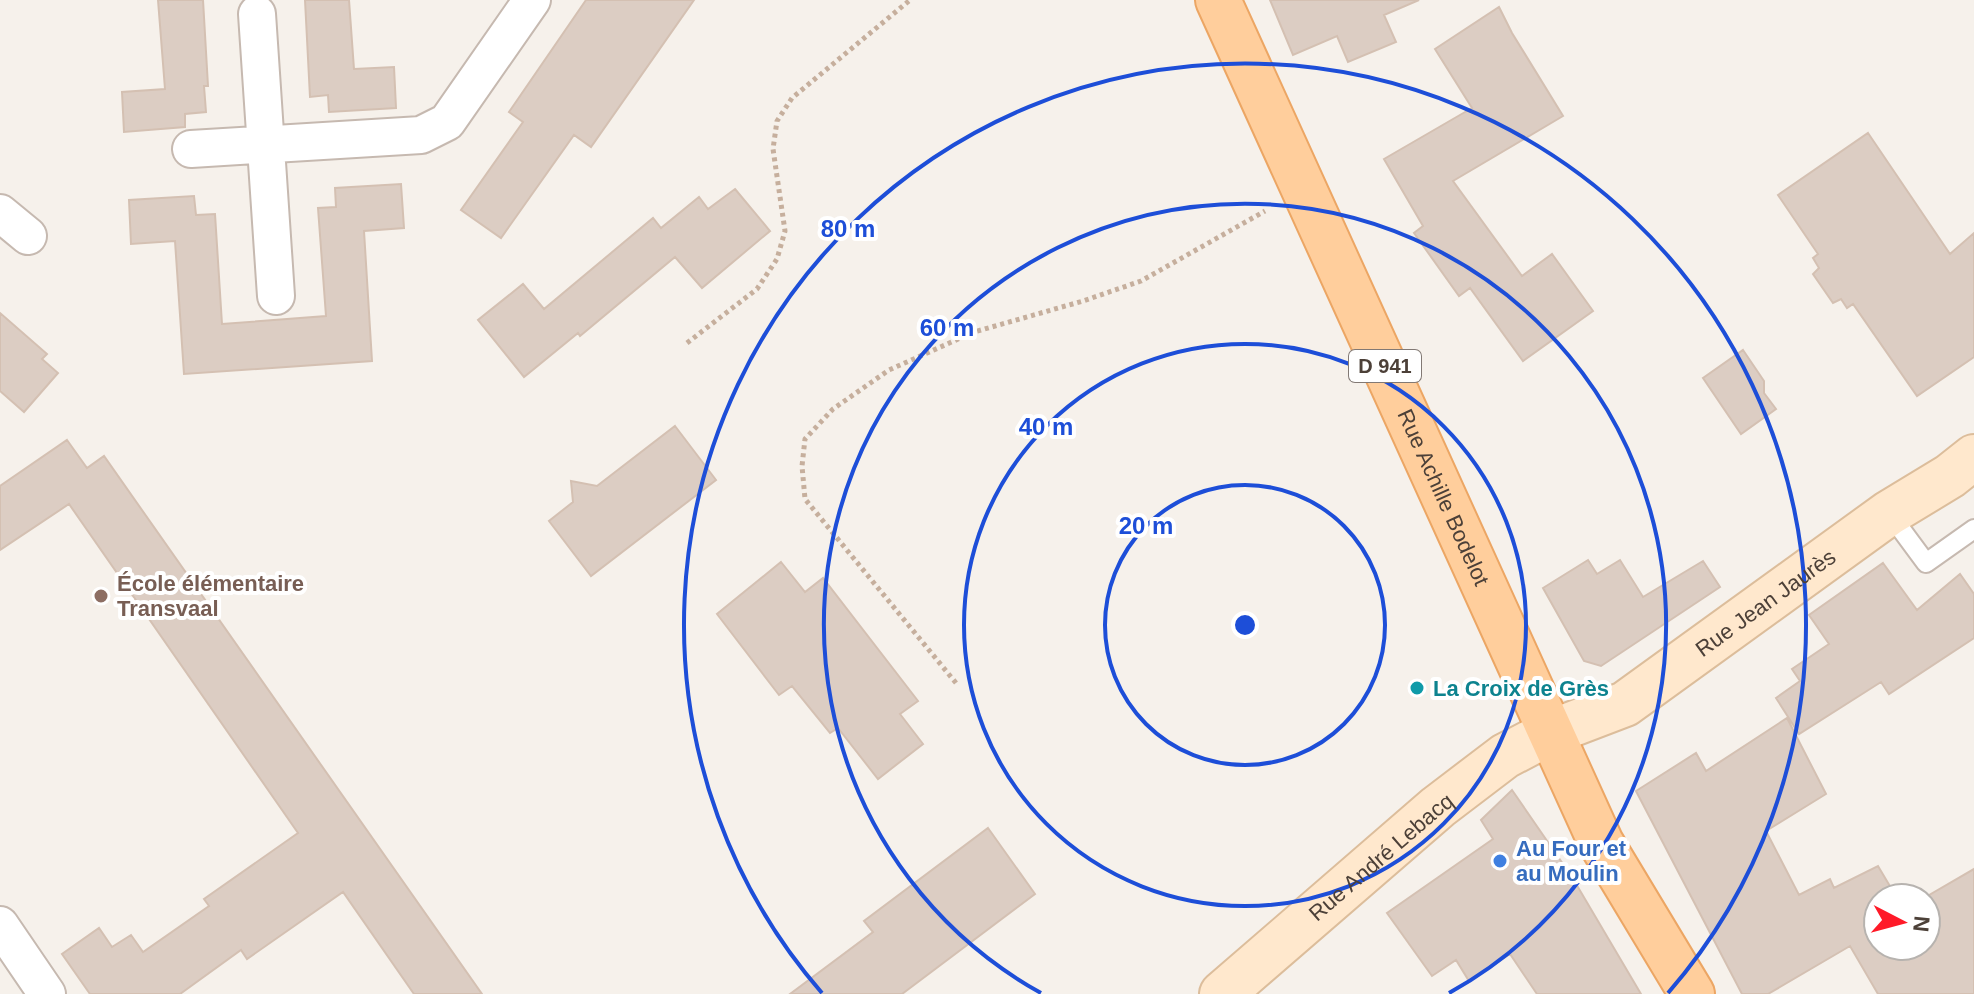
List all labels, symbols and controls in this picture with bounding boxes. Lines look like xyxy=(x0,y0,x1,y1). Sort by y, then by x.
text: 80 m xyxy=(821,215,875,242)
text: 60 m xyxy=(920,314,974,341)
road number: D 941 xyxy=(1349,350,1421,382)
street label: Rue Achille Bodelot xyxy=(1393,405,1494,589)
text: 40 m xyxy=(1019,413,1073,440)
text: 20 m xyxy=(1119,512,1173,539)
street label: Rue Jean Jaurès xyxy=(1691,544,1840,662)
place label: École élémentaire Transvaal xyxy=(117,571,304,621)
marker: École élémentaire Transvaal xyxy=(92,587,110,605)
centre of rings xyxy=(1231,611,1259,639)
place label: La Croix de Grès xyxy=(1433,676,1609,701)
marker: La Croix de Grès xyxy=(1408,679,1426,697)
street label: Rue André Lebacq xyxy=(1304,788,1458,926)
place label: Au Four et au Moulin xyxy=(1516,836,1627,886)
marker: Au Four et au Moulin xyxy=(1491,852,1509,870)
north arrow xyxy=(1862,882,1942,962)
text: N xyxy=(1908,915,1935,933)

